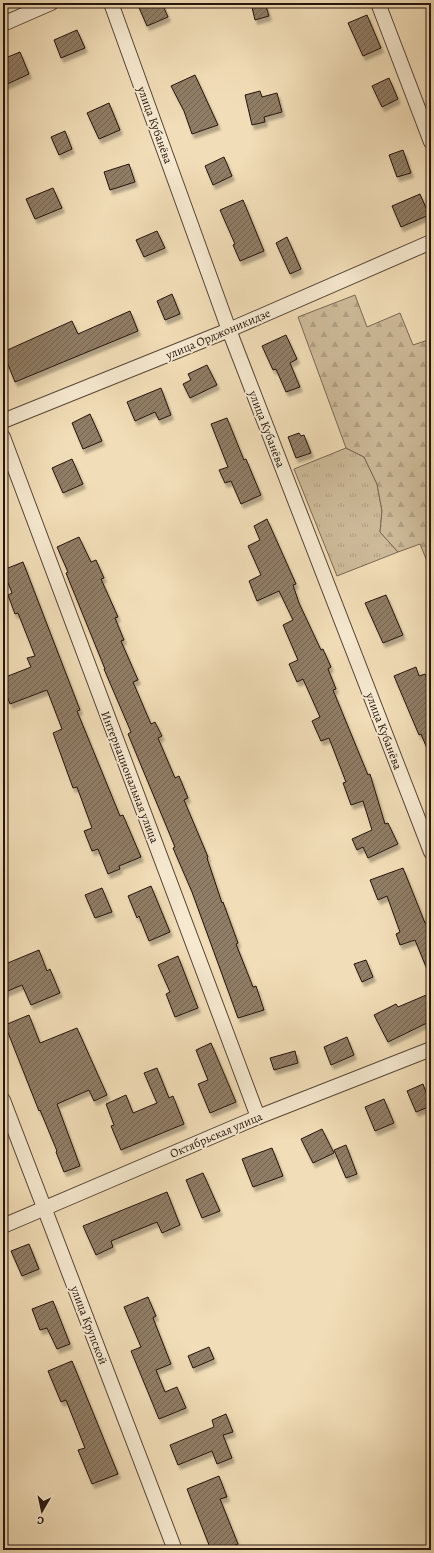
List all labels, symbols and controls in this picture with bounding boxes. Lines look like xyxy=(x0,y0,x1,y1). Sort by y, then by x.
street label: улица Кубанёва xyxy=(133,83,177,166)
street label: улица Орджоникидзе xyxy=(162,305,273,364)
street label: улица Кубанёва xyxy=(245,387,289,470)
street label: улица Кубанёва xyxy=(362,689,406,772)
street label: Интернациональная улица xyxy=(97,709,163,846)
street label: Октябрьская улица xyxy=(167,1108,265,1162)
street label: улица Крупской xyxy=(66,1282,111,1367)
north arrow xyxy=(22,1491,62,1531)
text: С xyxy=(36,1512,45,1528)

